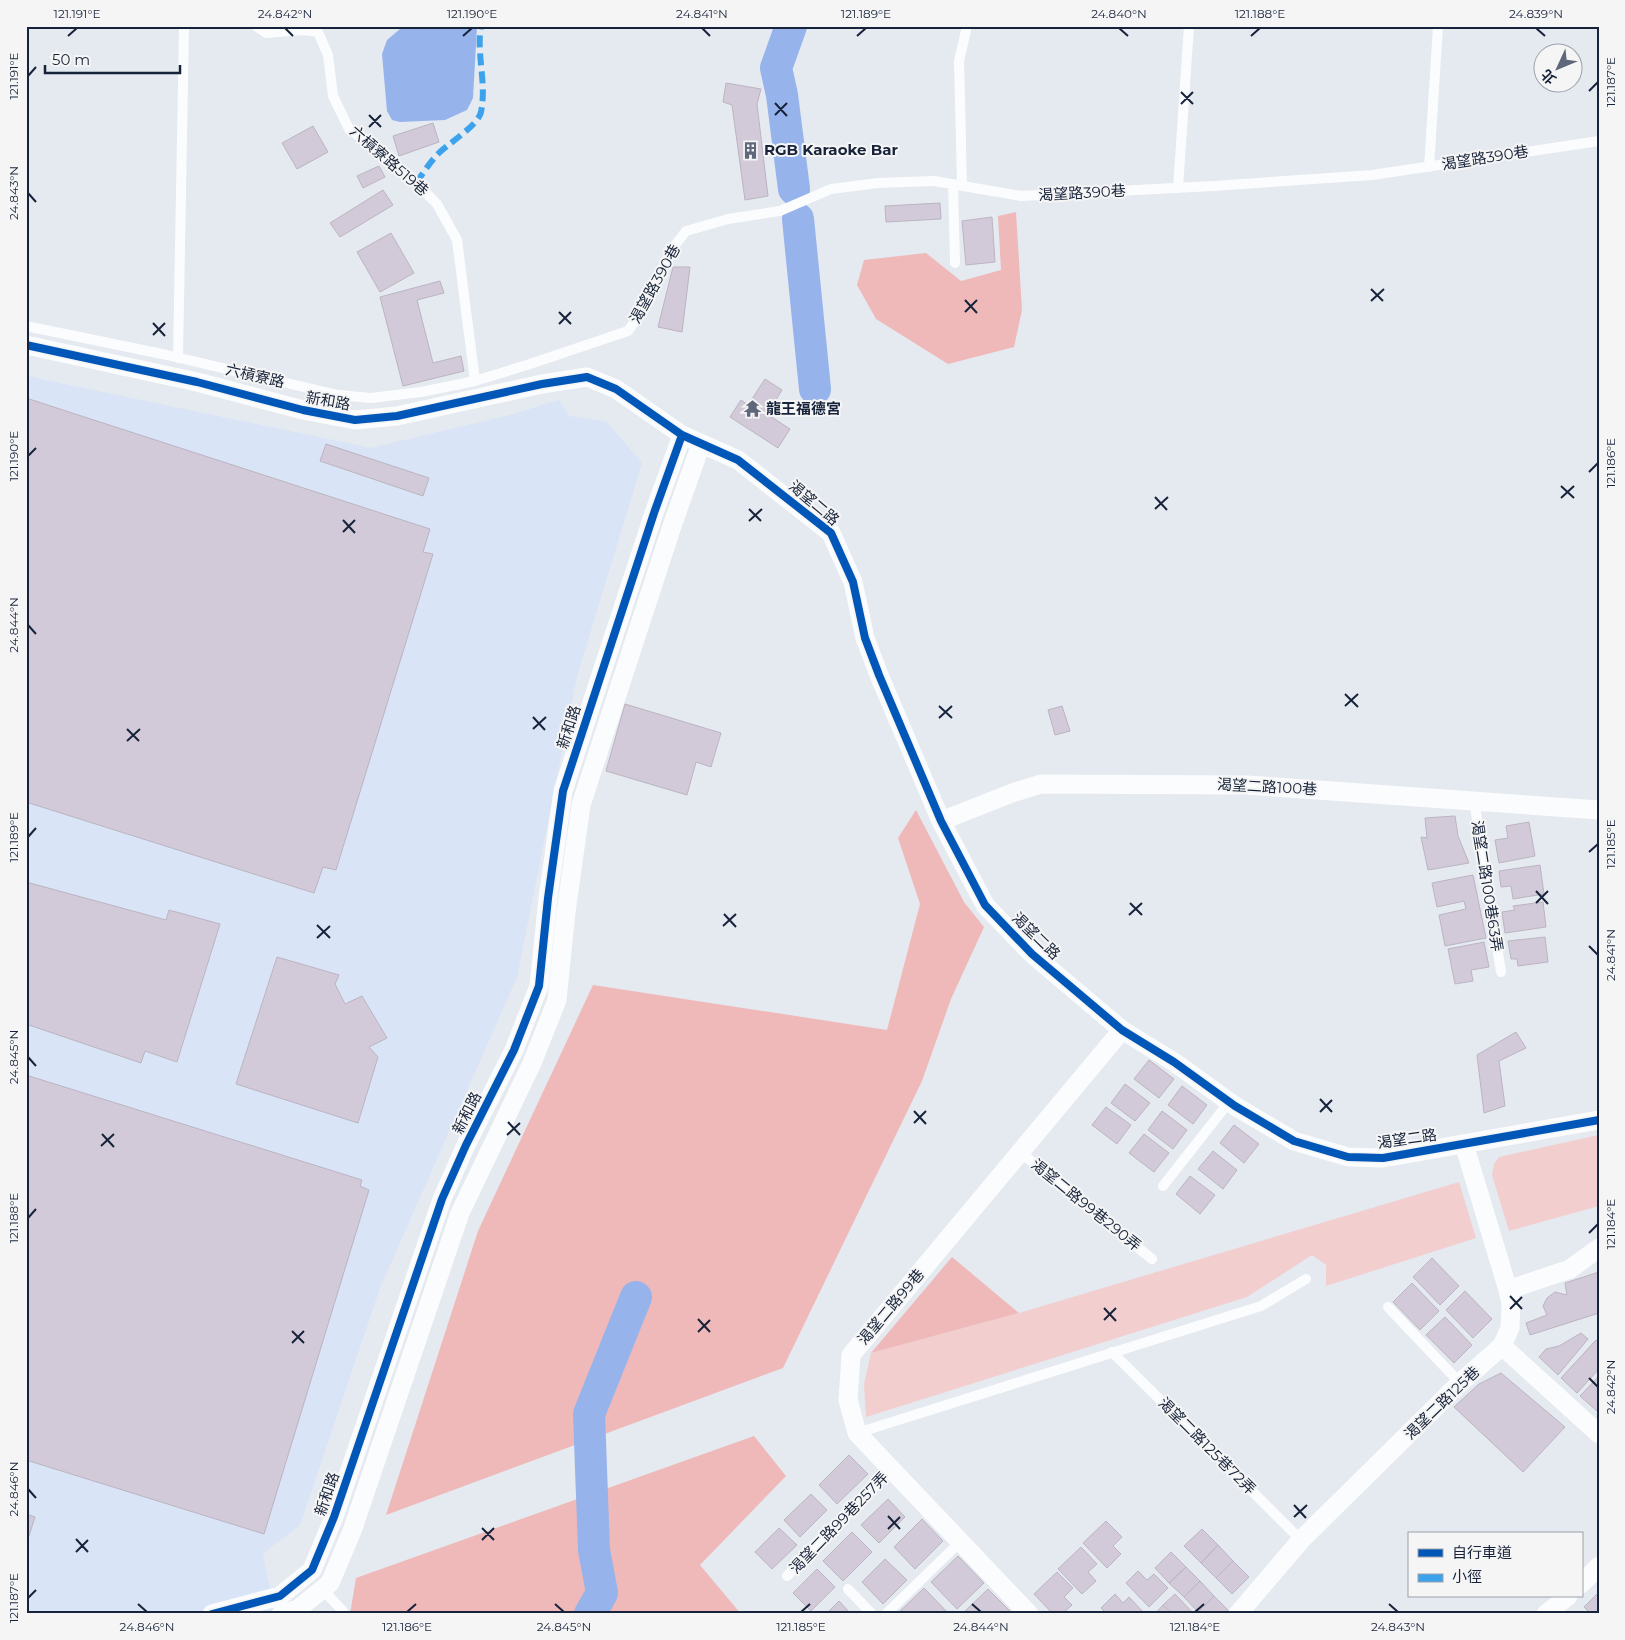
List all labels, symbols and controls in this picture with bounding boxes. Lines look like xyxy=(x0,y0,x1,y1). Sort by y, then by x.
text: 121.191°E xyxy=(54,6,100,21)
text: 24.842°N xyxy=(258,6,312,21)
text: 121.190°E xyxy=(447,6,497,21)
text: 24.841°N xyxy=(676,6,728,21)
text: 121.189°E xyxy=(841,6,891,21)
text: 24.840°N xyxy=(1091,6,1147,21)
text: 121.188°E xyxy=(1235,6,1285,21)
text: 24.839°N xyxy=(1509,6,1563,21)
scale bar xyxy=(45,42,180,74)
north arrow xyxy=(1532,42,1582,92)
text: 50 m xyxy=(52,50,90,69)
text: 121.191°E xyxy=(6,53,21,99)
text: 121.187°E xyxy=(1603,57,1618,107)
text: 北 xyxy=(1537,66,1560,88)
street label: 六槓寮路519巷 xyxy=(346,121,433,200)
building icon: RGB Karaoke Bar xyxy=(740,140,760,160)
place label: RGB Karaoke Bar xyxy=(764,140,898,159)
street label: 渴望路390巷 xyxy=(1440,141,1530,174)
text: 24.843°N xyxy=(6,166,21,220)
street label: 渴望路390巷 xyxy=(1038,181,1126,204)
street label: 渴望路390巷 xyxy=(625,241,684,327)
street label: 六槓寮路 xyxy=(224,360,286,392)
street label: 新和路 xyxy=(304,387,352,414)
temple icon: 龍王福德宮 xyxy=(742,399,762,419)
place label: 龍王福德宮 xyxy=(766,399,841,418)
text: 121.190°E xyxy=(6,431,21,481)
text: 121.186°E xyxy=(1603,438,1618,488)
street label: 渴望二路 xyxy=(785,476,843,529)
text: 24.844°N xyxy=(6,597,21,653)
street label: 新和路 xyxy=(553,703,585,751)
street label: 渴望二路100巷 xyxy=(1216,774,1318,799)
text: 121.189°E xyxy=(6,812,21,862)
street label: 渴望二路100巷63弄 xyxy=(1468,819,1507,953)
text: 121.185°E xyxy=(1603,819,1618,869)
street label: 渴望二路 xyxy=(1008,908,1065,963)
text: 24.841°N xyxy=(1603,929,1618,981)
text: 24.845°N xyxy=(6,1030,21,1084)
street label: 新和路 xyxy=(448,1088,485,1137)
street label: 渴望二路 xyxy=(1376,1125,1438,1152)
street label: 渴望二路99巷290弄 xyxy=(1028,1154,1145,1255)
text: 121.188°E xyxy=(6,1193,21,1243)
text: 121.184°E xyxy=(1603,1199,1618,1249)
street label: 渴望二路99巷 xyxy=(853,1265,928,1349)
text: 24.842°N xyxy=(1603,1360,1618,1414)
street label: 渴望二路125巷 xyxy=(1400,1362,1483,1443)
street label: 渴望二路125巷72弄 xyxy=(1155,1393,1260,1498)
text: 24.846°N xyxy=(6,1462,21,1516)
street label: 渴望二路99巷257弄 xyxy=(785,1468,892,1577)
street label: 新和路 xyxy=(310,1469,343,1518)
legend xyxy=(1408,1532,1582,1598)
text: 自行車道 xyxy=(1452,1543,1512,1562)
text: 小徑 xyxy=(1452,1567,1482,1586)
text: 121.187°E xyxy=(6,1573,21,1623)
text: 24.846°N xyxy=(120,1619,174,1634)
text: 121.186°E xyxy=(382,1619,432,1634)
text: 24.845°N xyxy=(537,1619,591,1634)
text: 121.185°E xyxy=(776,1619,826,1634)
text: 24.844°N xyxy=(953,1619,1009,1634)
text: 121.184°E xyxy=(1170,1619,1220,1634)
text: 24.843°N xyxy=(1371,1619,1425,1634)

